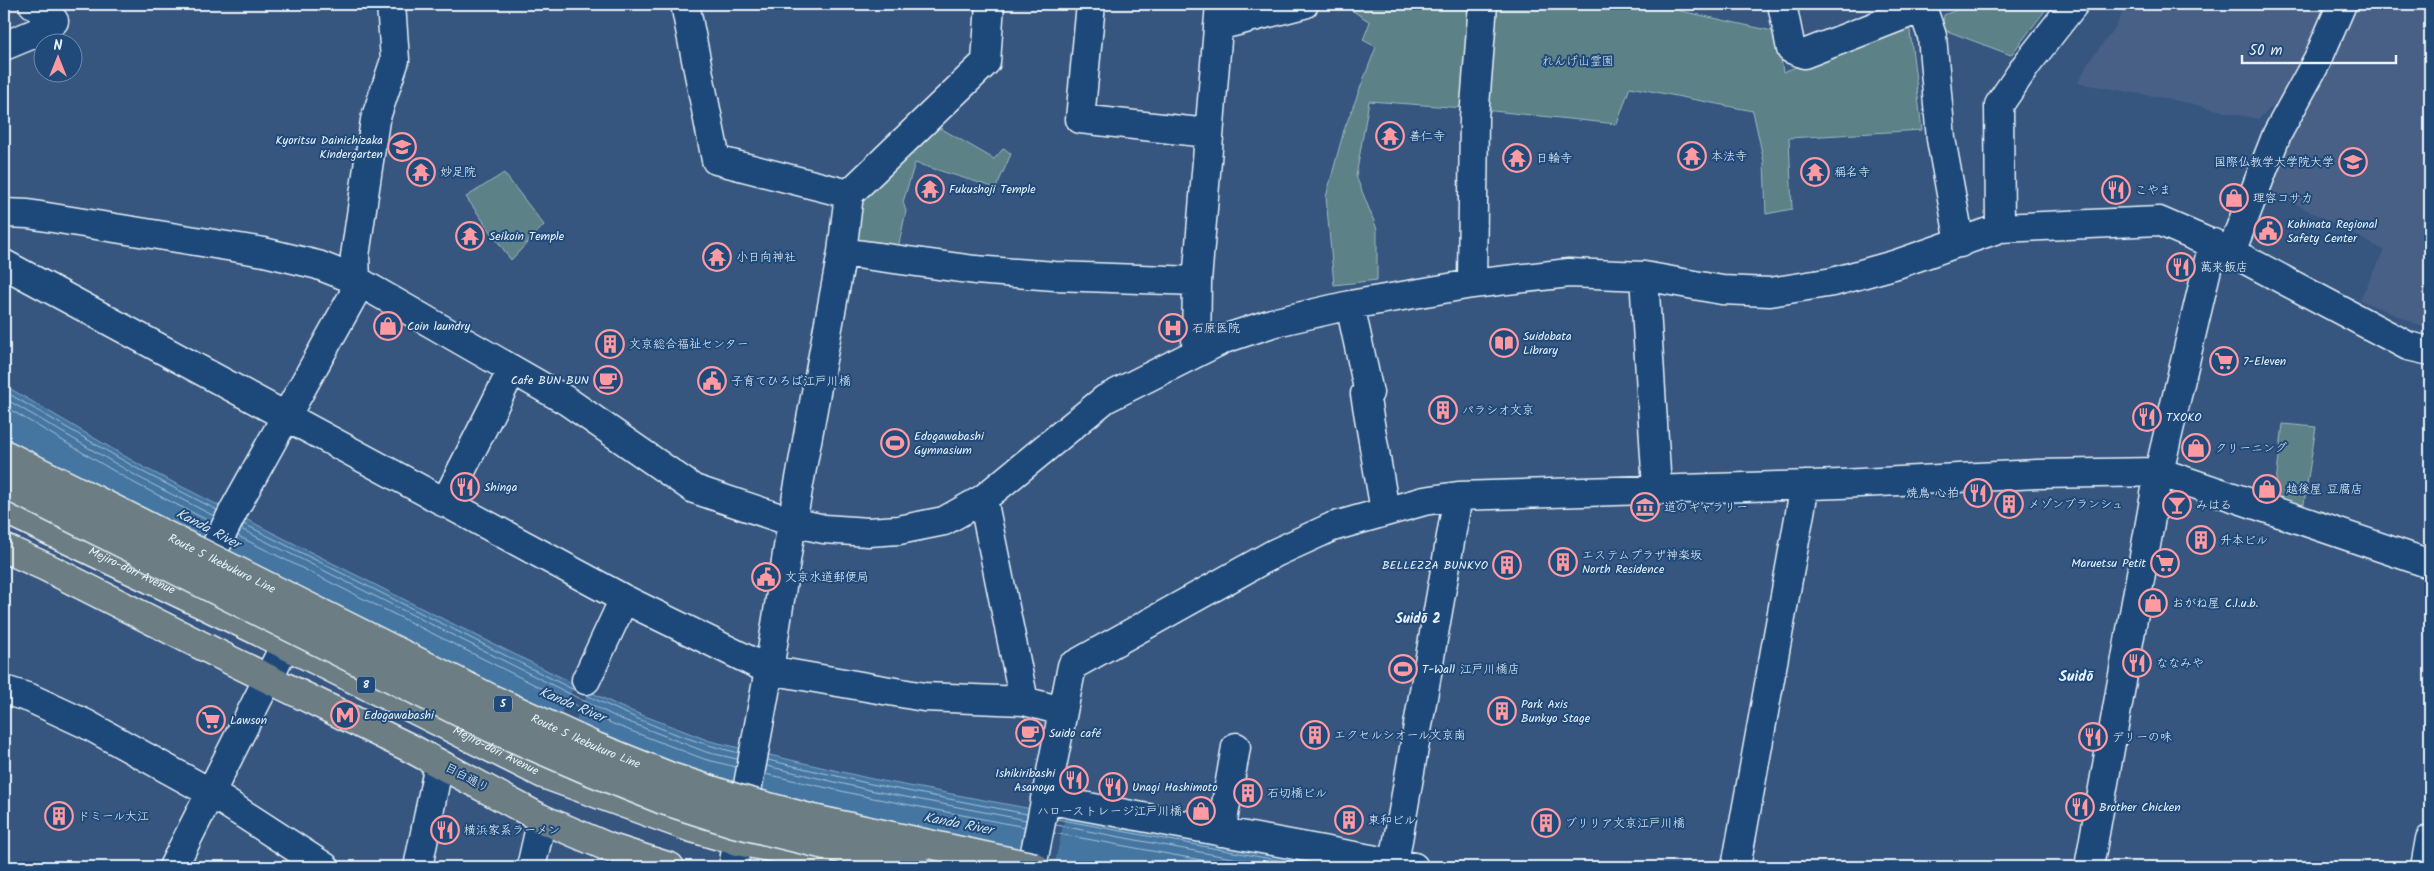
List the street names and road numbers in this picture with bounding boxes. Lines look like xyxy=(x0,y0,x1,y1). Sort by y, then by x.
street label: Route 5 Ikebukuro Line xyxy=(165,528,280,599)
street label: Mejiro-dori Avenue xyxy=(85,541,179,600)
road number: 8 xyxy=(357,676,375,694)
road number: 5 xyxy=(494,696,512,712)
street label: Route 5 Ikebukuro Line xyxy=(528,709,644,774)
street label: Mejiro-dori Avenue xyxy=(450,721,543,780)
street label: 目白通り xyxy=(441,758,493,798)

